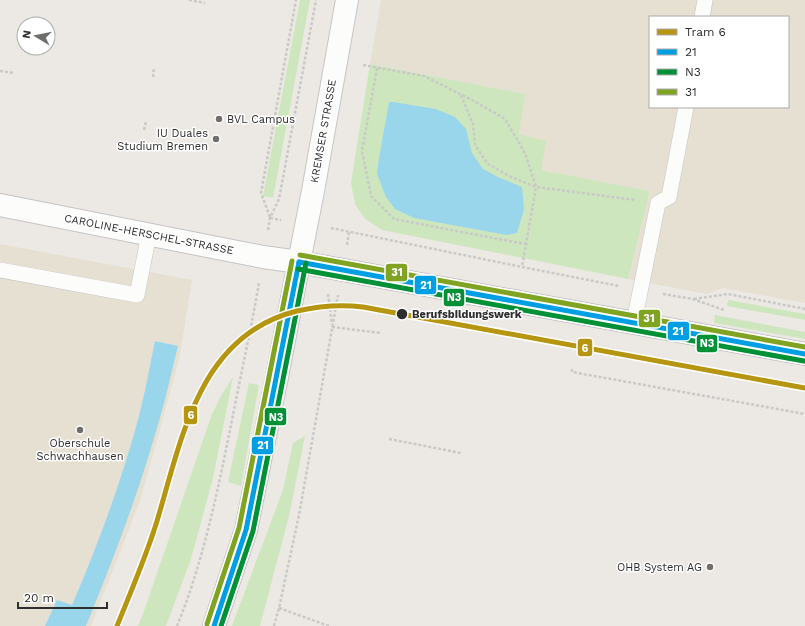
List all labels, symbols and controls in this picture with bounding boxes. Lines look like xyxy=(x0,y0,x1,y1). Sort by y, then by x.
north arrow xyxy=(16,16,56,56)
legend xyxy=(649,16,789,108)
text: Tram 6 xyxy=(685,25,726,39)
text: N xyxy=(20,29,34,39)
text: 21 xyxy=(685,45,697,59)
text: N3 xyxy=(685,65,701,79)
street label: KREMSER STRASSE xyxy=(308,78,339,184)
text: 31 xyxy=(685,85,697,99)
place label: BVL Campus xyxy=(227,113,295,126)
marker: BVL Campus xyxy=(214,114,224,124)
place label: IU Duales Studium Bremen xyxy=(117,127,208,153)
marker: IU Duales Studium Bremen xyxy=(211,134,221,144)
street label: CAROLINE-HERSCHEL-STRASSE xyxy=(63,212,235,257)
line badge: 31 xyxy=(385,263,408,282)
text: 31 xyxy=(391,266,403,279)
line badge: 21 xyxy=(414,275,437,295)
text: 21 xyxy=(420,279,432,292)
line badge: N3 xyxy=(443,288,465,307)
text: N3 xyxy=(447,291,462,304)
marker: Berufsbildungswerk xyxy=(395,307,409,321)
place label: Berufsbildungswerk xyxy=(412,308,522,321)
line badge: 31 xyxy=(638,309,661,328)
text: 31 xyxy=(643,312,655,325)
line badge: 21 xyxy=(667,321,690,341)
text: 21 xyxy=(672,325,684,338)
line badge: N3 xyxy=(696,334,718,353)
text: N3 xyxy=(700,337,715,350)
line badge: 6 xyxy=(577,338,593,357)
text: 6 xyxy=(582,342,589,355)
line badge: 6 xyxy=(183,405,198,425)
line badge: N3 xyxy=(264,407,287,426)
text: 6 xyxy=(188,409,195,422)
text: N3 xyxy=(269,411,284,424)
marker: Oberschule Schwachhausen xyxy=(75,425,85,435)
line badge: 21 xyxy=(251,436,274,455)
place label: Oberschule Schwachhausen xyxy=(37,437,123,463)
text: 21 xyxy=(257,439,269,452)
place label: OHB System AG xyxy=(617,561,702,574)
marker: OHB System AG xyxy=(705,562,715,572)
scale bar xyxy=(18,584,107,610)
text: 20 m xyxy=(24,591,54,605)

